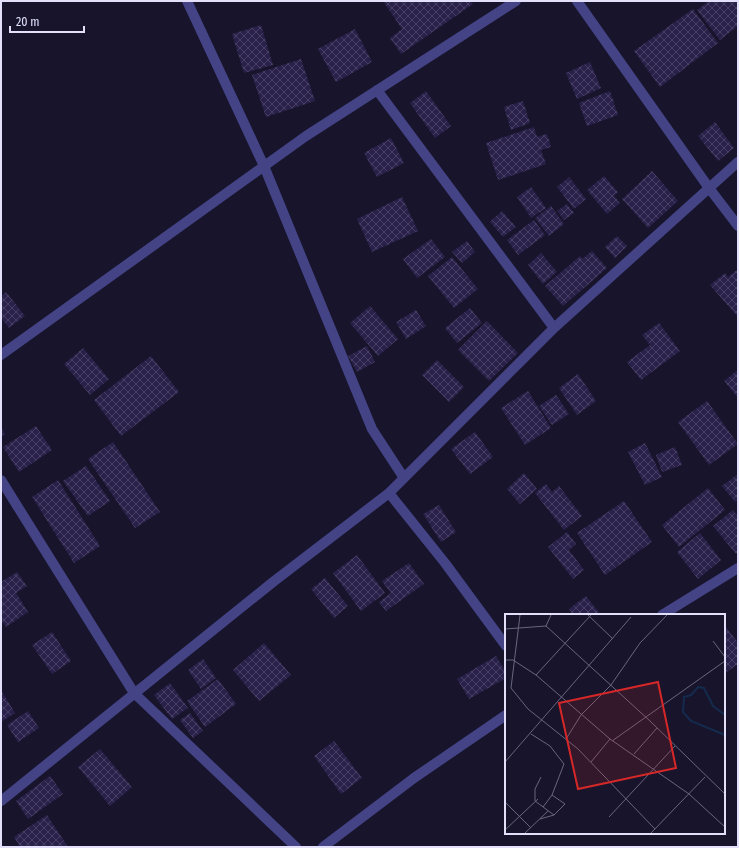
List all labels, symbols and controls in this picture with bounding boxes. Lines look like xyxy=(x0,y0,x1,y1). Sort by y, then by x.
scale bar xyxy=(10,8,84,34)
text: 20 m xyxy=(16,15,40,29)
inset map xyxy=(505,614,725,834)

